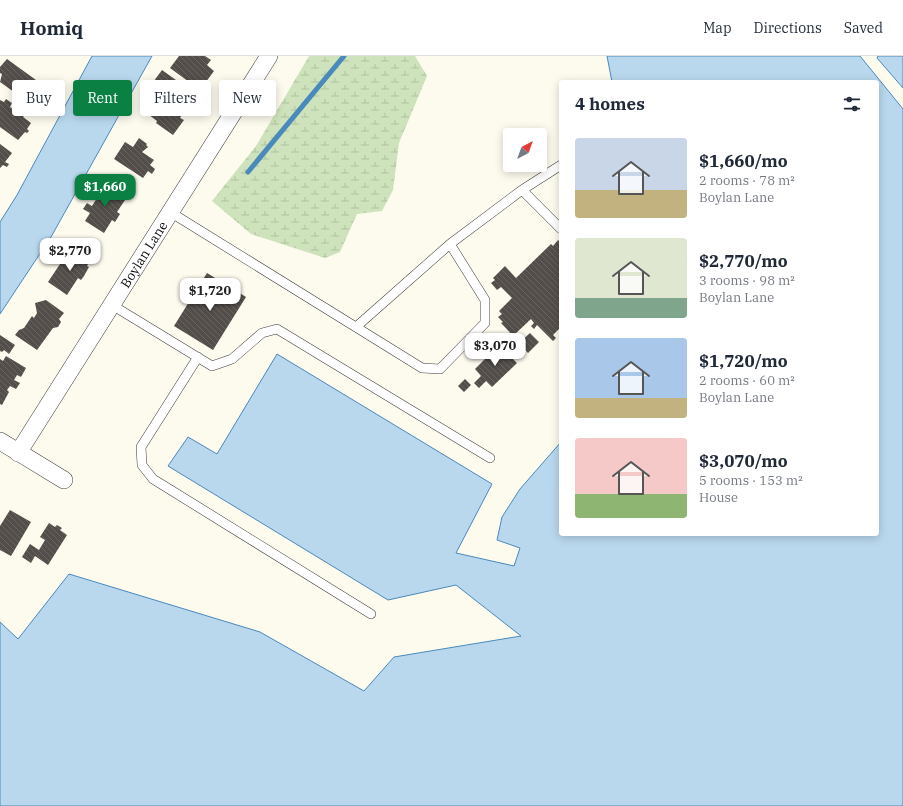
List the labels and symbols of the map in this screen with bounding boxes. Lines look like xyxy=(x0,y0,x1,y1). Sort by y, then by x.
north arrow xyxy=(503,128,547,172)
pin: $1,660 xyxy=(72,174,138,208)
street label: Boylan Lane xyxy=(116,218,171,291)
pin: $2,770 xyxy=(37,238,103,272)
pin: $1,720 xyxy=(177,278,243,312)
pin: $3,070 xyxy=(462,333,528,367)

